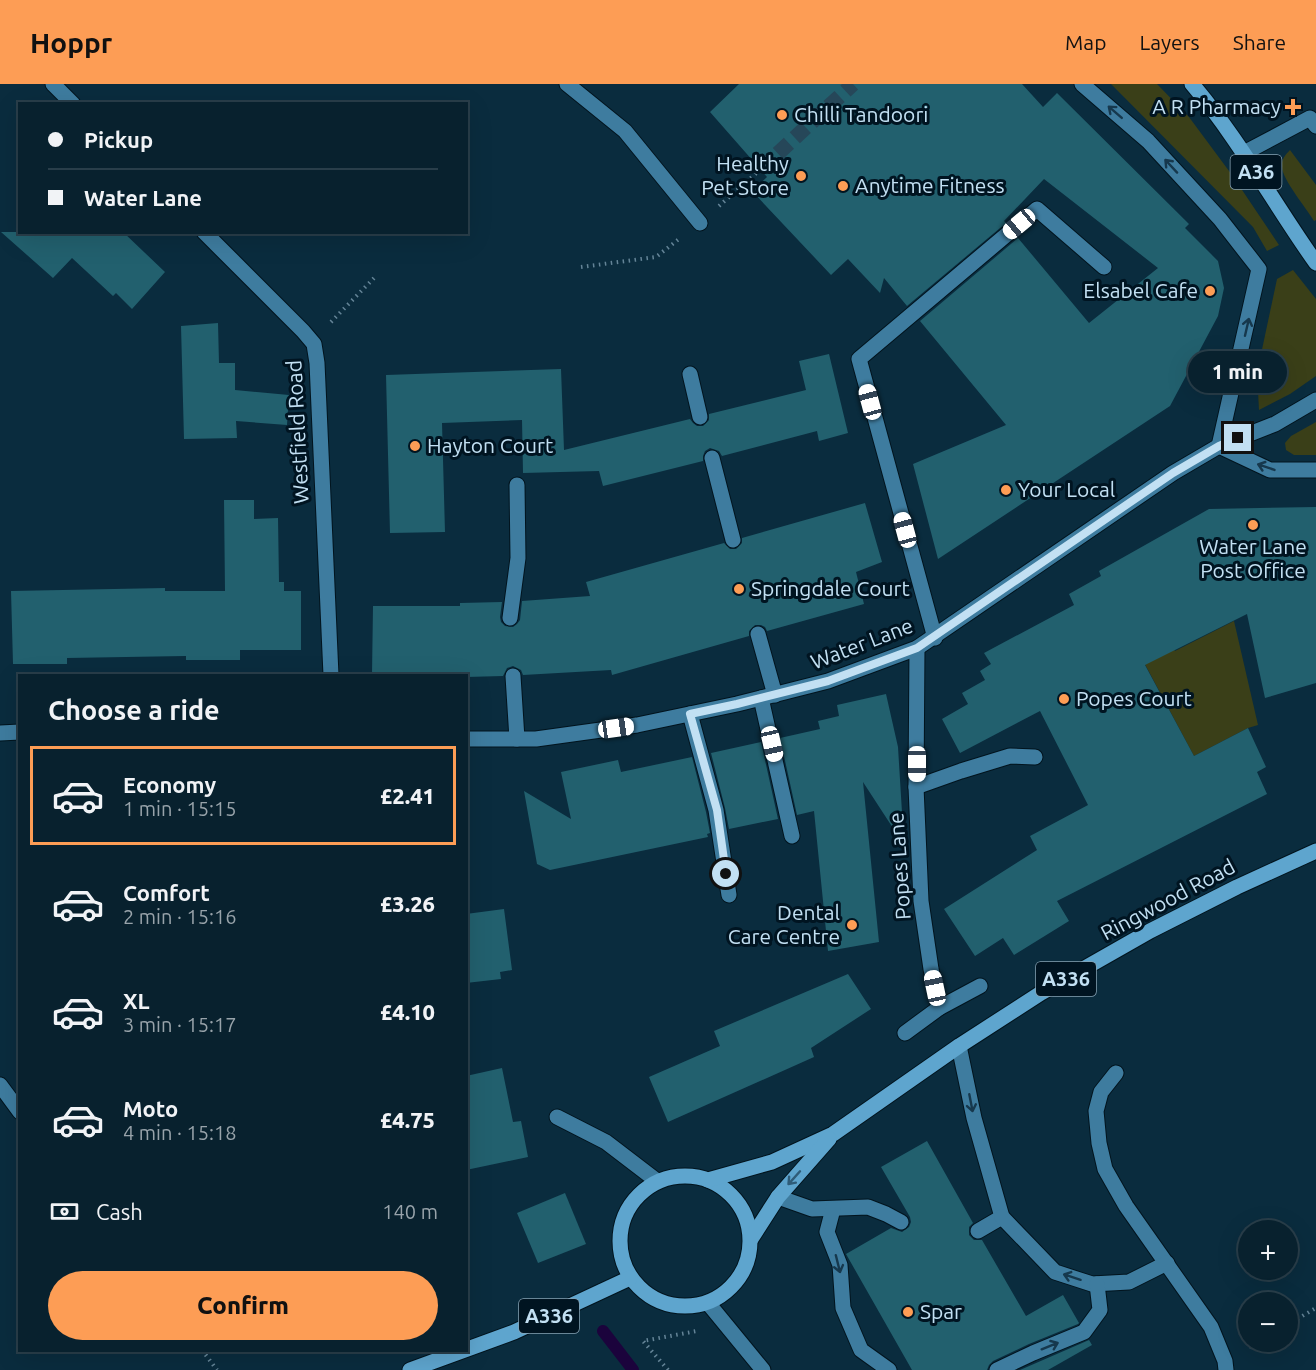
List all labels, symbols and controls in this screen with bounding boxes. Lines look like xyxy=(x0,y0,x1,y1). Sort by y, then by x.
text: Hoppr xyxy=(30,27,112,58)
text: Map xyxy=(1065,30,1106,54)
text: Layers xyxy=(1139,30,1200,54)
text: Share xyxy=(1233,30,1286,54)
place label: A R Pharmacy xyxy=(1152,94,1281,118)
marker: A R Pharmacy xyxy=(1286,100,1300,114)
place label: Chilli Tandoori xyxy=(794,102,928,126)
one-way arrow xyxy=(1107,106,1123,119)
marker: Chilli Tandoori xyxy=(775,108,789,122)
text: Pickup xyxy=(84,127,153,152)
place label: Healthy Pet Store xyxy=(701,151,789,199)
road number: A36 xyxy=(1230,155,1282,189)
one-way arrow xyxy=(1164,159,1178,174)
marker: Healthy Pet Store xyxy=(794,169,808,183)
place label: Anytime Fitness xyxy=(855,173,1005,197)
marker: Anytime Fitness xyxy=(836,179,850,193)
text: Water Lane xyxy=(84,185,202,210)
car xyxy=(999,206,1039,242)
place label: Elsabel Cafe xyxy=(1083,278,1198,302)
marker: Elsabel Cafe xyxy=(1203,284,1217,298)
one-way arrow xyxy=(1241,318,1253,337)
callout: 1 min xyxy=(1188,351,1288,393)
street label: Westfield Road xyxy=(281,360,313,504)
text: 1 min xyxy=(1212,360,1263,383)
car xyxy=(857,382,883,422)
route end xyxy=(1224,424,1251,451)
place label: Hayton Court xyxy=(427,433,553,457)
marker: Hayton Court xyxy=(408,439,422,453)
one-way arrow xyxy=(1257,460,1275,471)
place label: Your Local xyxy=(1018,477,1115,501)
marker: Your Local xyxy=(999,483,1013,497)
car xyxy=(892,510,918,550)
marker: Water Lane Post Office xyxy=(1246,518,1260,532)
place label: Water Lane Post Office xyxy=(1199,534,1307,582)
place label: Springdale Court xyxy=(751,576,910,600)
marker: Springdale Court xyxy=(732,582,746,596)
street label: Water Lane xyxy=(807,613,916,674)
place label: Popes Court xyxy=(1076,686,1192,710)
marker: Popes Court xyxy=(1057,692,1071,706)
text: Choose a ride xyxy=(48,695,220,725)
car xyxy=(597,717,635,739)
car xyxy=(759,724,785,764)
car xyxy=(908,746,926,782)
icon: car xyxy=(51,769,105,823)
text: Economy xyxy=(123,772,216,797)
text: £2.41 xyxy=(380,783,435,808)
text: 1 min · 15:15 xyxy=(123,797,237,820)
street label: Popes Lane xyxy=(883,812,915,921)
street label: Ringwood Road xyxy=(1096,854,1239,945)
route start xyxy=(712,860,739,887)
icon: car xyxy=(51,877,105,931)
text: Comfort xyxy=(123,880,210,905)
text: £3.26 xyxy=(380,891,435,916)
place label: Dental Care Centre xyxy=(728,900,840,948)
text: 2 min · 15:16 xyxy=(123,905,237,928)
marker: Dental Care Centre xyxy=(845,918,859,932)
road number: A336 xyxy=(1036,962,1096,996)
car xyxy=(922,969,948,1007)
icon: car xyxy=(51,985,105,1039)
text: XL xyxy=(123,988,150,1013)
text: £4.10 xyxy=(380,999,435,1024)
text: 3 min · 15:17 xyxy=(123,1013,237,1036)
icon: car xyxy=(51,1093,105,1147)
one-way arrow xyxy=(966,1093,977,1113)
text: Moto xyxy=(123,1096,178,1121)
text: £4.75 xyxy=(380,1107,435,1132)
text: 4 min · 15:18 xyxy=(123,1121,237,1144)
one-way arrow xyxy=(787,1170,801,1185)
icon: cash xyxy=(48,1195,81,1228)
text: Cash xyxy=(96,1199,143,1224)
text: 140 m xyxy=(382,1200,438,1223)
map controls xyxy=(1238,1220,1298,1352)
button: + xyxy=(1238,1220,1298,1280)
one-way arrow xyxy=(832,1254,844,1273)
button: Confirm xyxy=(48,1271,438,1340)
one-way arrow xyxy=(1063,1271,1082,1282)
button: − xyxy=(1238,1292,1298,1352)
road number: A336 xyxy=(519,1299,579,1333)
place label: Spar xyxy=(920,1299,962,1323)
marker: Spar xyxy=(901,1305,915,1319)
one-way arrow xyxy=(1041,1340,1059,1351)

